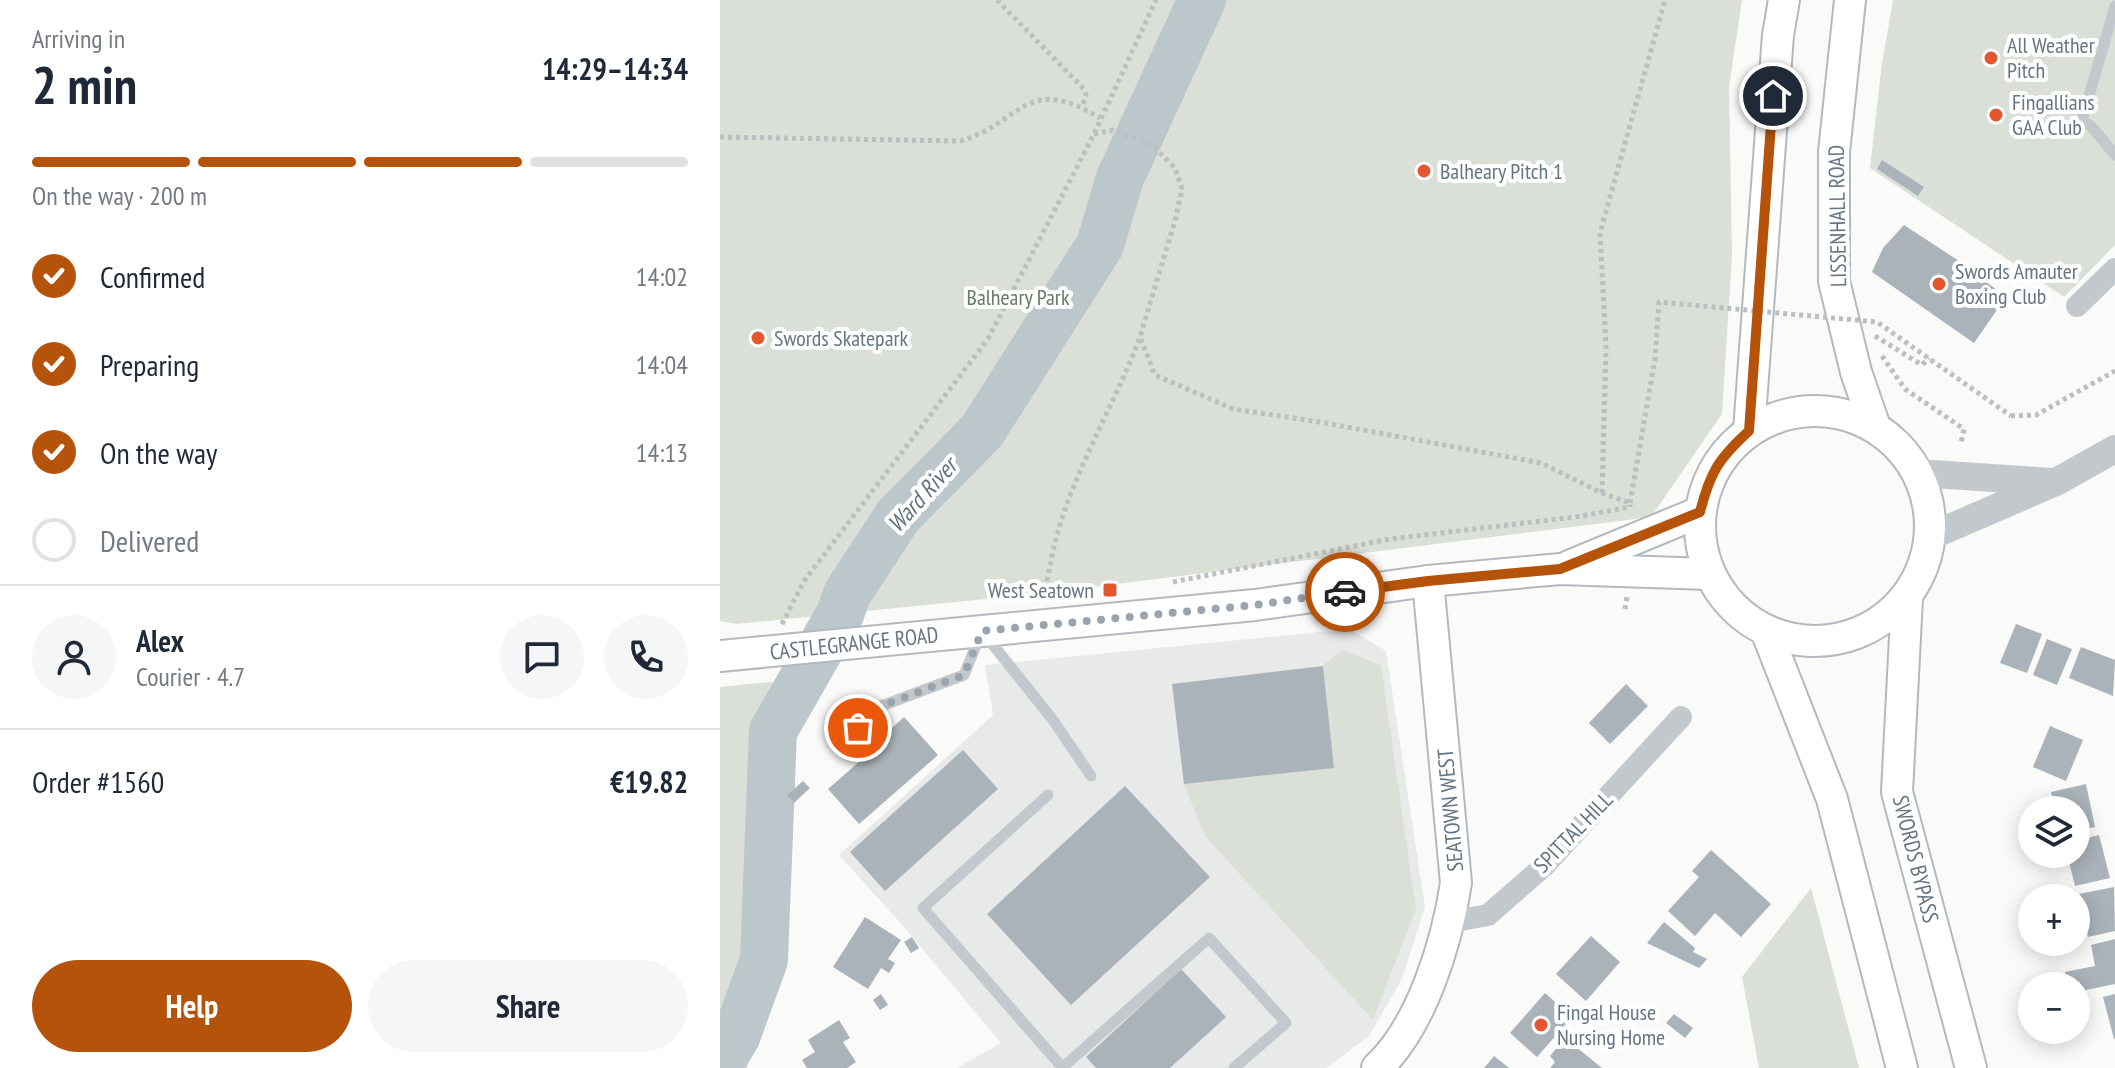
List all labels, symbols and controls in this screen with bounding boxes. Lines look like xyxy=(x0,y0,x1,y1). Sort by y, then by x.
text: Arriving in xyxy=(32,22,125,55)
place label: All Weather Pitch xyxy=(2007,31,2095,84)
text: 14:29–14:34 xyxy=(542,49,688,88)
marker: All Weather Pitch xyxy=(1982,49,2000,67)
text: 2 min xyxy=(32,51,137,118)
pin xyxy=(1739,62,1807,130)
icon: home xyxy=(1751,74,1795,118)
place label: Fingallians GAA Club xyxy=(2012,88,2095,141)
marker: Fingallians GAA Club xyxy=(1987,106,2005,124)
street label: LISSENHALL ROAD xyxy=(1822,145,1852,287)
place label: Balheary Pitch 1 xyxy=(1440,157,1563,185)
marker: Balheary Pitch 1 xyxy=(1415,162,1433,180)
text: On the way · 200 m xyxy=(32,179,207,212)
icon: check xyxy=(32,254,76,298)
text: Confirmed xyxy=(100,257,205,296)
place label: Swords Amauter Boxing Club xyxy=(1955,257,2078,310)
text: 14:02 xyxy=(636,260,688,293)
marker: Swords Amauter Boxing Club xyxy=(1930,275,1948,293)
park label: Balheary Park xyxy=(967,283,1070,311)
place label: Swords Skatepark xyxy=(774,324,908,352)
marker: Swords Skatepark xyxy=(749,329,767,347)
icon: check xyxy=(32,342,76,386)
text: Preparing xyxy=(100,345,199,384)
text: 14:04 xyxy=(636,348,688,381)
icon: check xyxy=(32,430,76,474)
text: On the way xyxy=(100,433,217,472)
text: 14:13 xyxy=(636,436,688,469)
water label: Ward River xyxy=(881,449,966,539)
text: Delivered xyxy=(100,521,199,560)
courier xyxy=(1305,552,1385,632)
icon: car xyxy=(1323,570,1367,614)
place label: West Seatown xyxy=(988,576,1094,604)
marker: West Seatown xyxy=(1101,581,1119,599)
button: person xyxy=(32,615,116,699)
button: chat xyxy=(500,615,584,699)
button: phone xyxy=(604,615,688,699)
street label: CASTLEGRANGE ROAD xyxy=(768,620,940,666)
text: Alex xyxy=(136,621,184,660)
text: Courier · 4.7 xyxy=(136,660,245,693)
pin xyxy=(824,694,892,762)
icon: bag xyxy=(836,706,880,750)
street label: SEATOWN WEST xyxy=(1431,747,1469,873)
text: Order #1560 xyxy=(32,762,164,801)
text: €19.82 xyxy=(610,762,688,801)
street label: SPITTAL HILL xyxy=(1528,786,1618,878)
street label: SWORDS BYPASS xyxy=(1887,792,1945,926)
map controls xyxy=(2018,796,2090,1044)
button: layers xyxy=(2018,796,2090,868)
button: + xyxy=(2018,884,2090,956)
button: Help xyxy=(32,960,352,1052)
button: Share xyxy=(368,960,688,1052)
button: − xyxy=(2018,972,2090,1044)
place label: Fingal House Nursing Home xyxy=(1557,998,1665,1051)
marker: Fingal House Nursing Home xyxy=(1532,1016,1550,1034)

